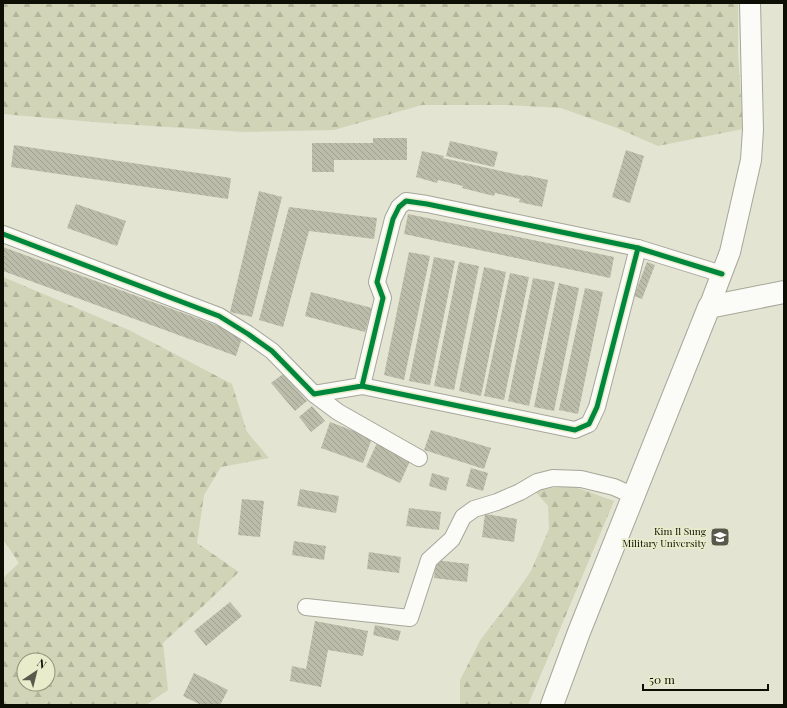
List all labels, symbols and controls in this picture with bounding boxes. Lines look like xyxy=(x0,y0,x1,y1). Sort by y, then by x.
place label: Kim Il Sung Military University xyxy=(622,524,707,550)
school or university icon: Kim Il Sung Military University xyxy=(709,526,731,548)
north arrow xyxy=(16,652,56,692)
text: N xyxy=(34,655,50,672)
scale bar xyxy=(643,666,768,692)
text: 50 m xyxy=(649,671,675,687)

